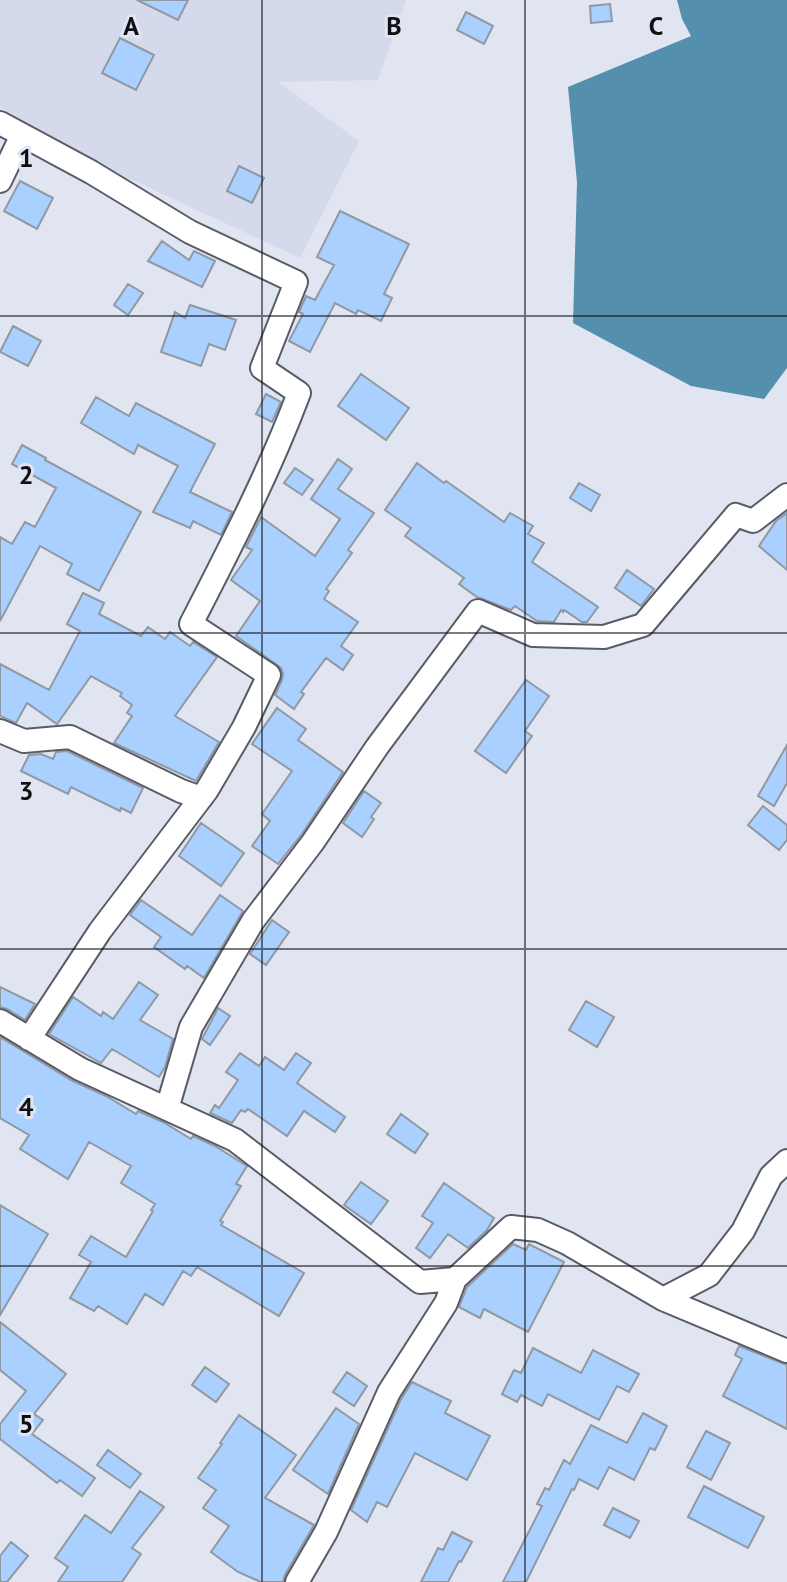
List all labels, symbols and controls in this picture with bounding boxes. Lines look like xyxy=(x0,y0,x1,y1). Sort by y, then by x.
text: A xyxy=(123,9,139,42)
text: B xyxy=(386,9,402,42)
text: C xyxy=(649,9,663,42)
text: 1 xyxy=(19,141,33,174)
text: 2 xyxy=(19,458,33,491)
text: 3 xyxy=(19,774,33,807)
text: 4 xyxy=(19,1090,34,1123)
text: 5 xyxy=(19,1407,33,1440)

